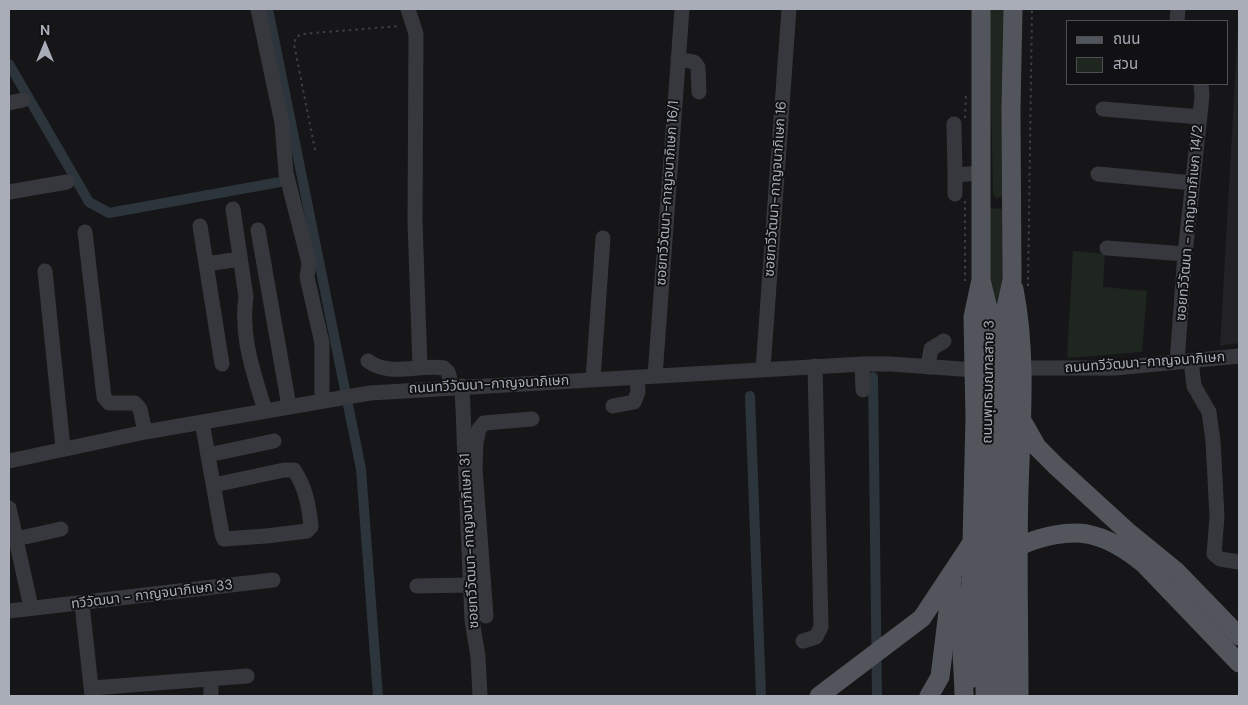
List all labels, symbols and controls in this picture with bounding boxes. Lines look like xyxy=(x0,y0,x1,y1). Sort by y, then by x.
north arrow xyxy=(20,20,70,70)
legend xyxy=(1066,20,1228,85)
text: N xyxy=(40,21,50,39)
text: ถนน xyxy=(1113,29,1140,49)
text: สวน xyxy=(1113,54,1138,74)
street label: ซอยทวีวัฒนา-กาญจนาภิเษก 16/1 xyxy=(653,100,683,286)
street label: ซอยทวีวัฒนา-กาญจนาภิเษก 16 xyxy=(761,101,791,277)
street label: ซอยทวีวัฒนา - กาญจนาภิเษก 14/2 xyxy=(1173,124,1207,322)
street label: ถนนพุทธมณฑลสาย 3 xyxy=(980,320,998,444)
street label: ถนนทวีวัฒนา-กาญจนาภิเษก xyxy=(1064,349,1226,377)
street label: ถนนทวีวัฒนา-กาญจนาภิเษก xyxy=(408,372,570,398)
street label: ซอยทวีวัฒนา-กาญจนาภิเษก 31 xyxy=(457,453,483,629)
street label: ทวีวัฒนา - กาญจนาภิเษก 33 xyxy=(70,577,234,613)

